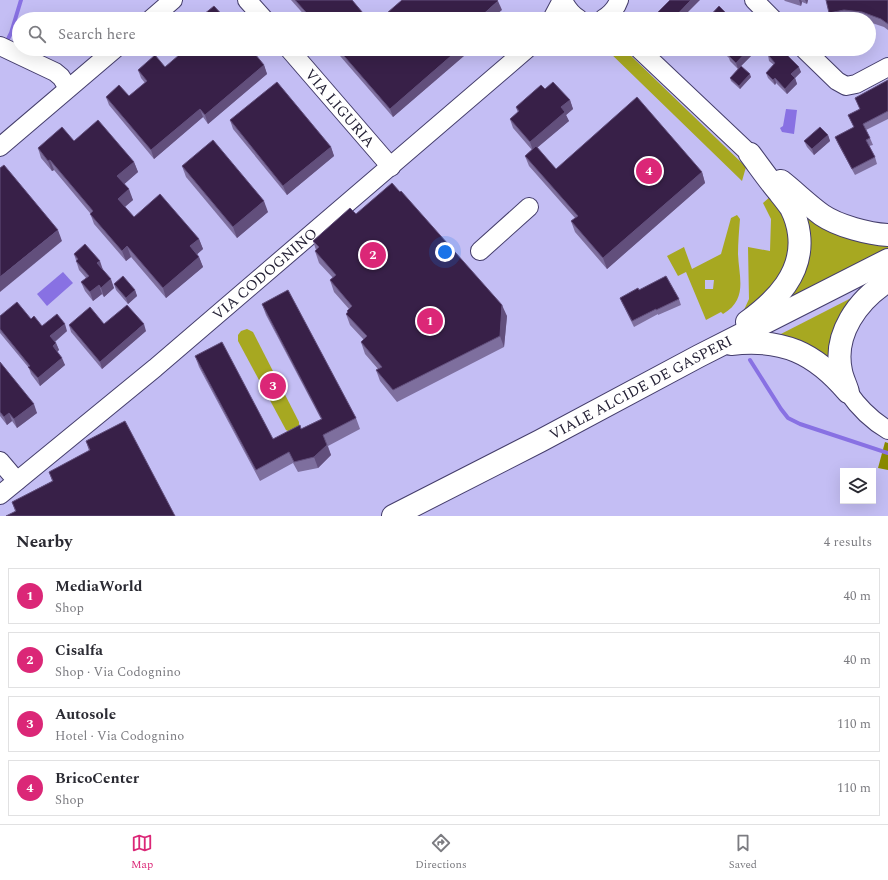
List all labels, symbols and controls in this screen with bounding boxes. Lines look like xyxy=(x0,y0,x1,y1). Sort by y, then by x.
search box xyxy=(12,12,876,56)
icon: search xyxy=(26,23,48,45)
text: Search here xyxy=(58,23,136,46)
street label: VIA LIGURIA xyxy=(299,64,381,153)
pin: 4 xyxy=(636,156,662,186)
street label: VIA CODOGNINO xyxy=(207,222,323,326)
pin: 2 xyxy=(360,240,386,270)
your location xyxy=(435,242,455,262)
pin: 1 xyxy=(417,306,443,336)
street label: VIALE ALCIDE DE GASPERI xyxy=(545,329,736,446)
pin: 3 xyxy=(260,371,286,401)
map controls xyxy=(840,468,876,504)
button: layers xyxy=(840,468,876,504)
text: Nearby xyxy=(16,529,72,555)
text: 4 results xyxy=(824,532,872,552)
text: MediaWorld xyxy=(55,575,142,598)
text: 1 xyxy=(26,586,34,606)
text: 40 m xyxy=(844,586,871,606)
text: Shop xyxy=(55,598,84,618)
text: Cisalfa xyxy=(55,639,103,662)
text: 2 xyxy=(26,650,34,670)
text: 40 m xyxy=(844,650,871,670)
text: Shop · Via Codognino xyxy=(55,662,181,682)
text: Autosole xyxy=(55,703,116,726)
text: 3 xyxy=(26,714,34,734)
text: 110 m xyxy=(837,714,871,734)
text: Hotel · Via Codognino xyxy=(55,726,184,746)
text: BricoCenter xyxy=(55,767,139,790)
text: 4 xyxy=(26,778,34,798)
text: 110 m xyxy=(837,778,871,798)
text: Shop xyxy=(55,790,84,810)
tab: Map xyxy=(131,832,153,873)
tab: Directions xyxy=(415,832,467,873)
tab: Saved xyxy=(729,832,757,873)

